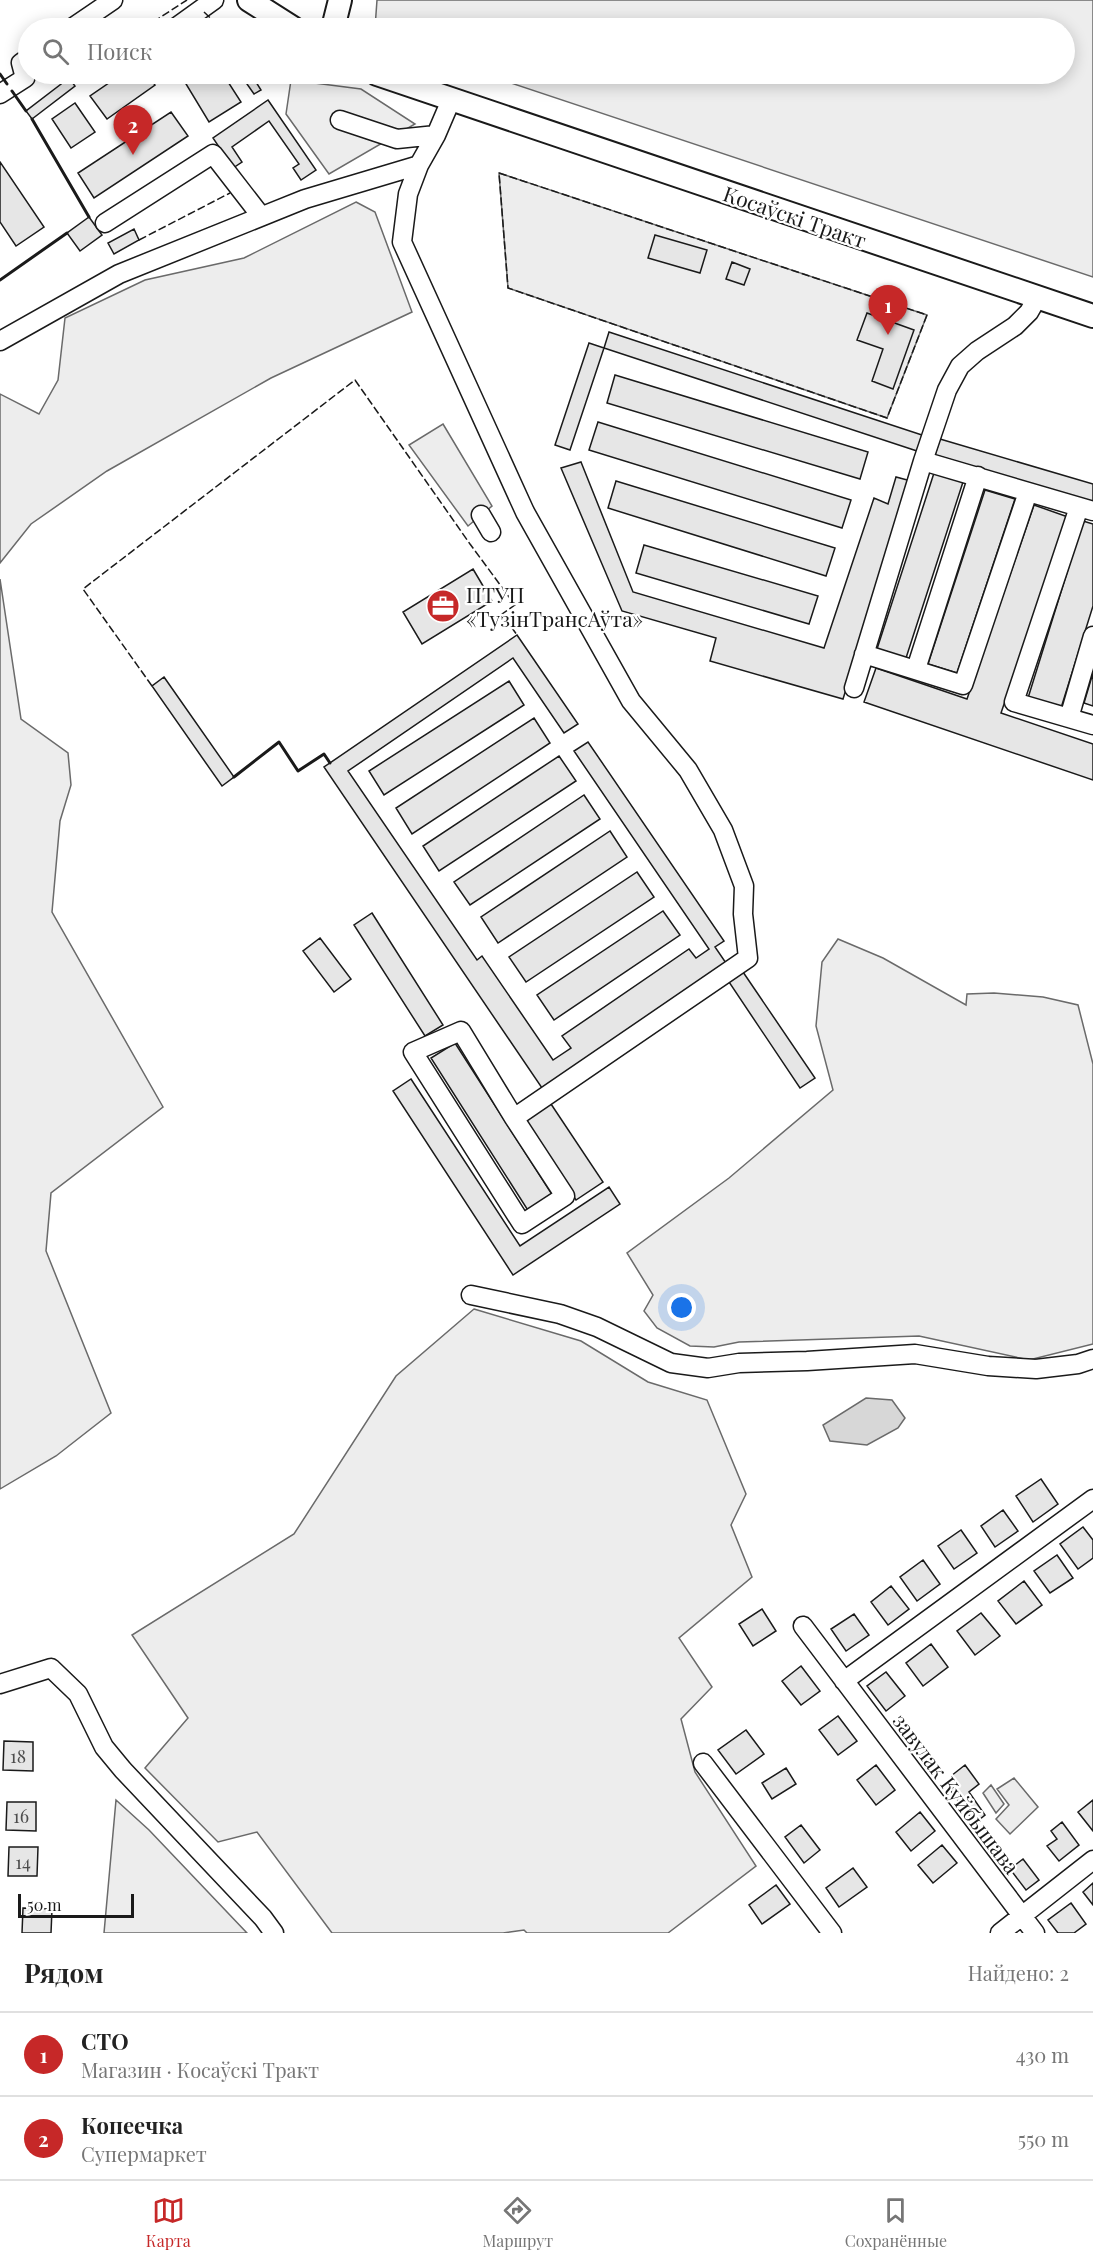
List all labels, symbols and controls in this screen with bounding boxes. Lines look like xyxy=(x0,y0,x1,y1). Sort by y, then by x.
search box xyxy=(18,18,1075,84)
icon: search xyxy=(39,35,72,68)
text: Поиск xyxy=(87,36,152,66)
pin: 2 xyxy=(114,106,152,155)
street label: Косаўскі Тракт xyxy=(720,178,870,254)
pin: 1 xyxy=(868,286,908,335)
place label: ПТУП «ТузінТрансАўта» xyxy=(466,580,643,632)
office icon: ПТУП «ТузінТрансАўта» xyxy=(425,588,461,624)
your location xyxy=(667,1293,696,1322)
street label: завулак Куйбышава xyxy=(887,1707,1027,1879)
house number: 18 xyxy=(10,1744,26,1768)
house number: 16 xyxy=(13,1804,29,1828)
house number: 14 xyxy=(15,1850,31,1874)
scale bar xyxy=(18,1891,134,1918)
text: 50 m xyxy=(27,1894,61,1915)
text: Рядом xyxy=(24,1955,103,1990)
text: Найдено: 2 xyxy=(968,1959,1069,1986)
text: СТО xyxy=(81,2026,129,2056)
text: 1 xyxy=(40,2041,47,2068)
text: 430 m xyxy=(1016,2041,1069,2068)
text: Магазин · Косаўскі Тракт xyxy=(81,2056,319,2083)
text: Копеечка xyxy=(81,2110,183,2140)
text: 2 xyxy=(38,2125,49,2152)
text: 550 m xyxy=(1018,2125,1069,2152)
text: Супермаркет xyxy=(81,2140,207,2167)
tab: Карта xyxy=(146,2194,191,2251)
tab: Маршрут xyxy=(483,2194,553,2251)
tab: Сохранённые xyxy=(845,2194,947,2251)

